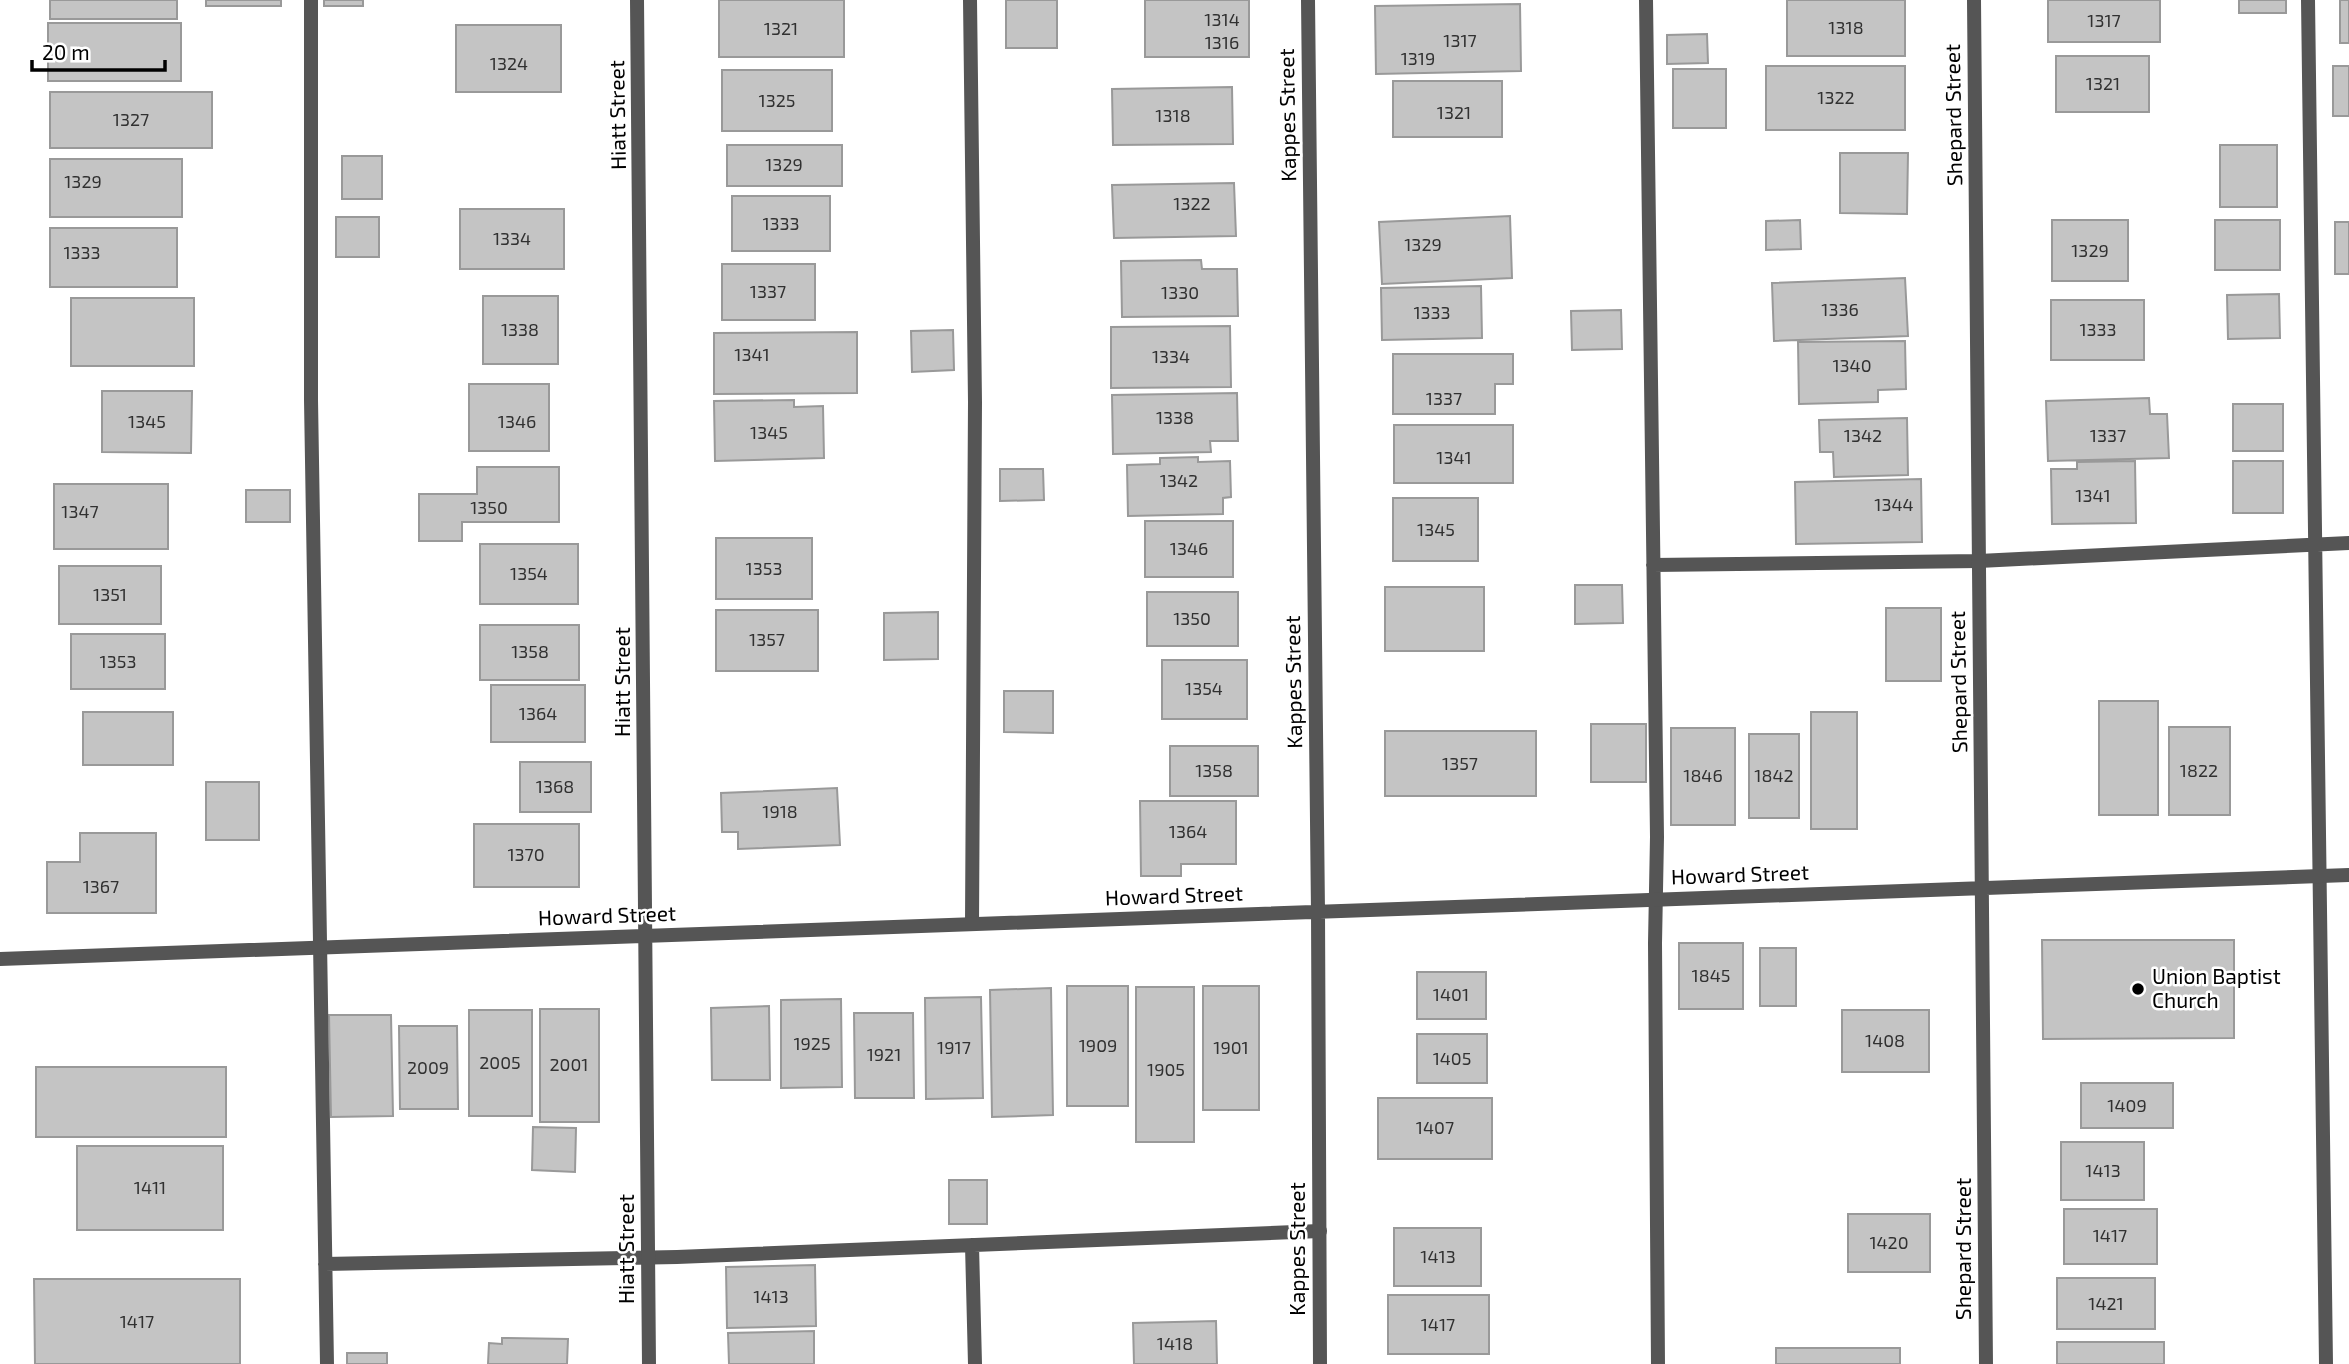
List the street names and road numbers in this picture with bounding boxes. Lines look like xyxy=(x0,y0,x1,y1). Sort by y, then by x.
street label: Shepard Street xyxy=(1939,44,1966,186)
street label: Kappes Street xyxy=(1273,48,1300,182)
street label: Hiatt Street xyxy=(603,60,630,170)
street label: Shepard Street xyxy=(1944,611,1971,753)
street label: Kappes Street xyxy=(1279,615,1306,749)
street label: Hiatt Street xyxy=(609,627,634,737)
street label: Howard Street xyxy=(1671,859,1809,888)
street label: Howard Street xyxy=(1105,880,1243,909)
street label: Howard Street xyxy=(538,900,676,929)
street label: Shepard Street xyxy=(1950,1178,1975,1320)
street label: Kappes Street xyxy=(1284,1182,1309,1316)
street label: Hiatt Street xyxy=(613,1194,638,1304)

